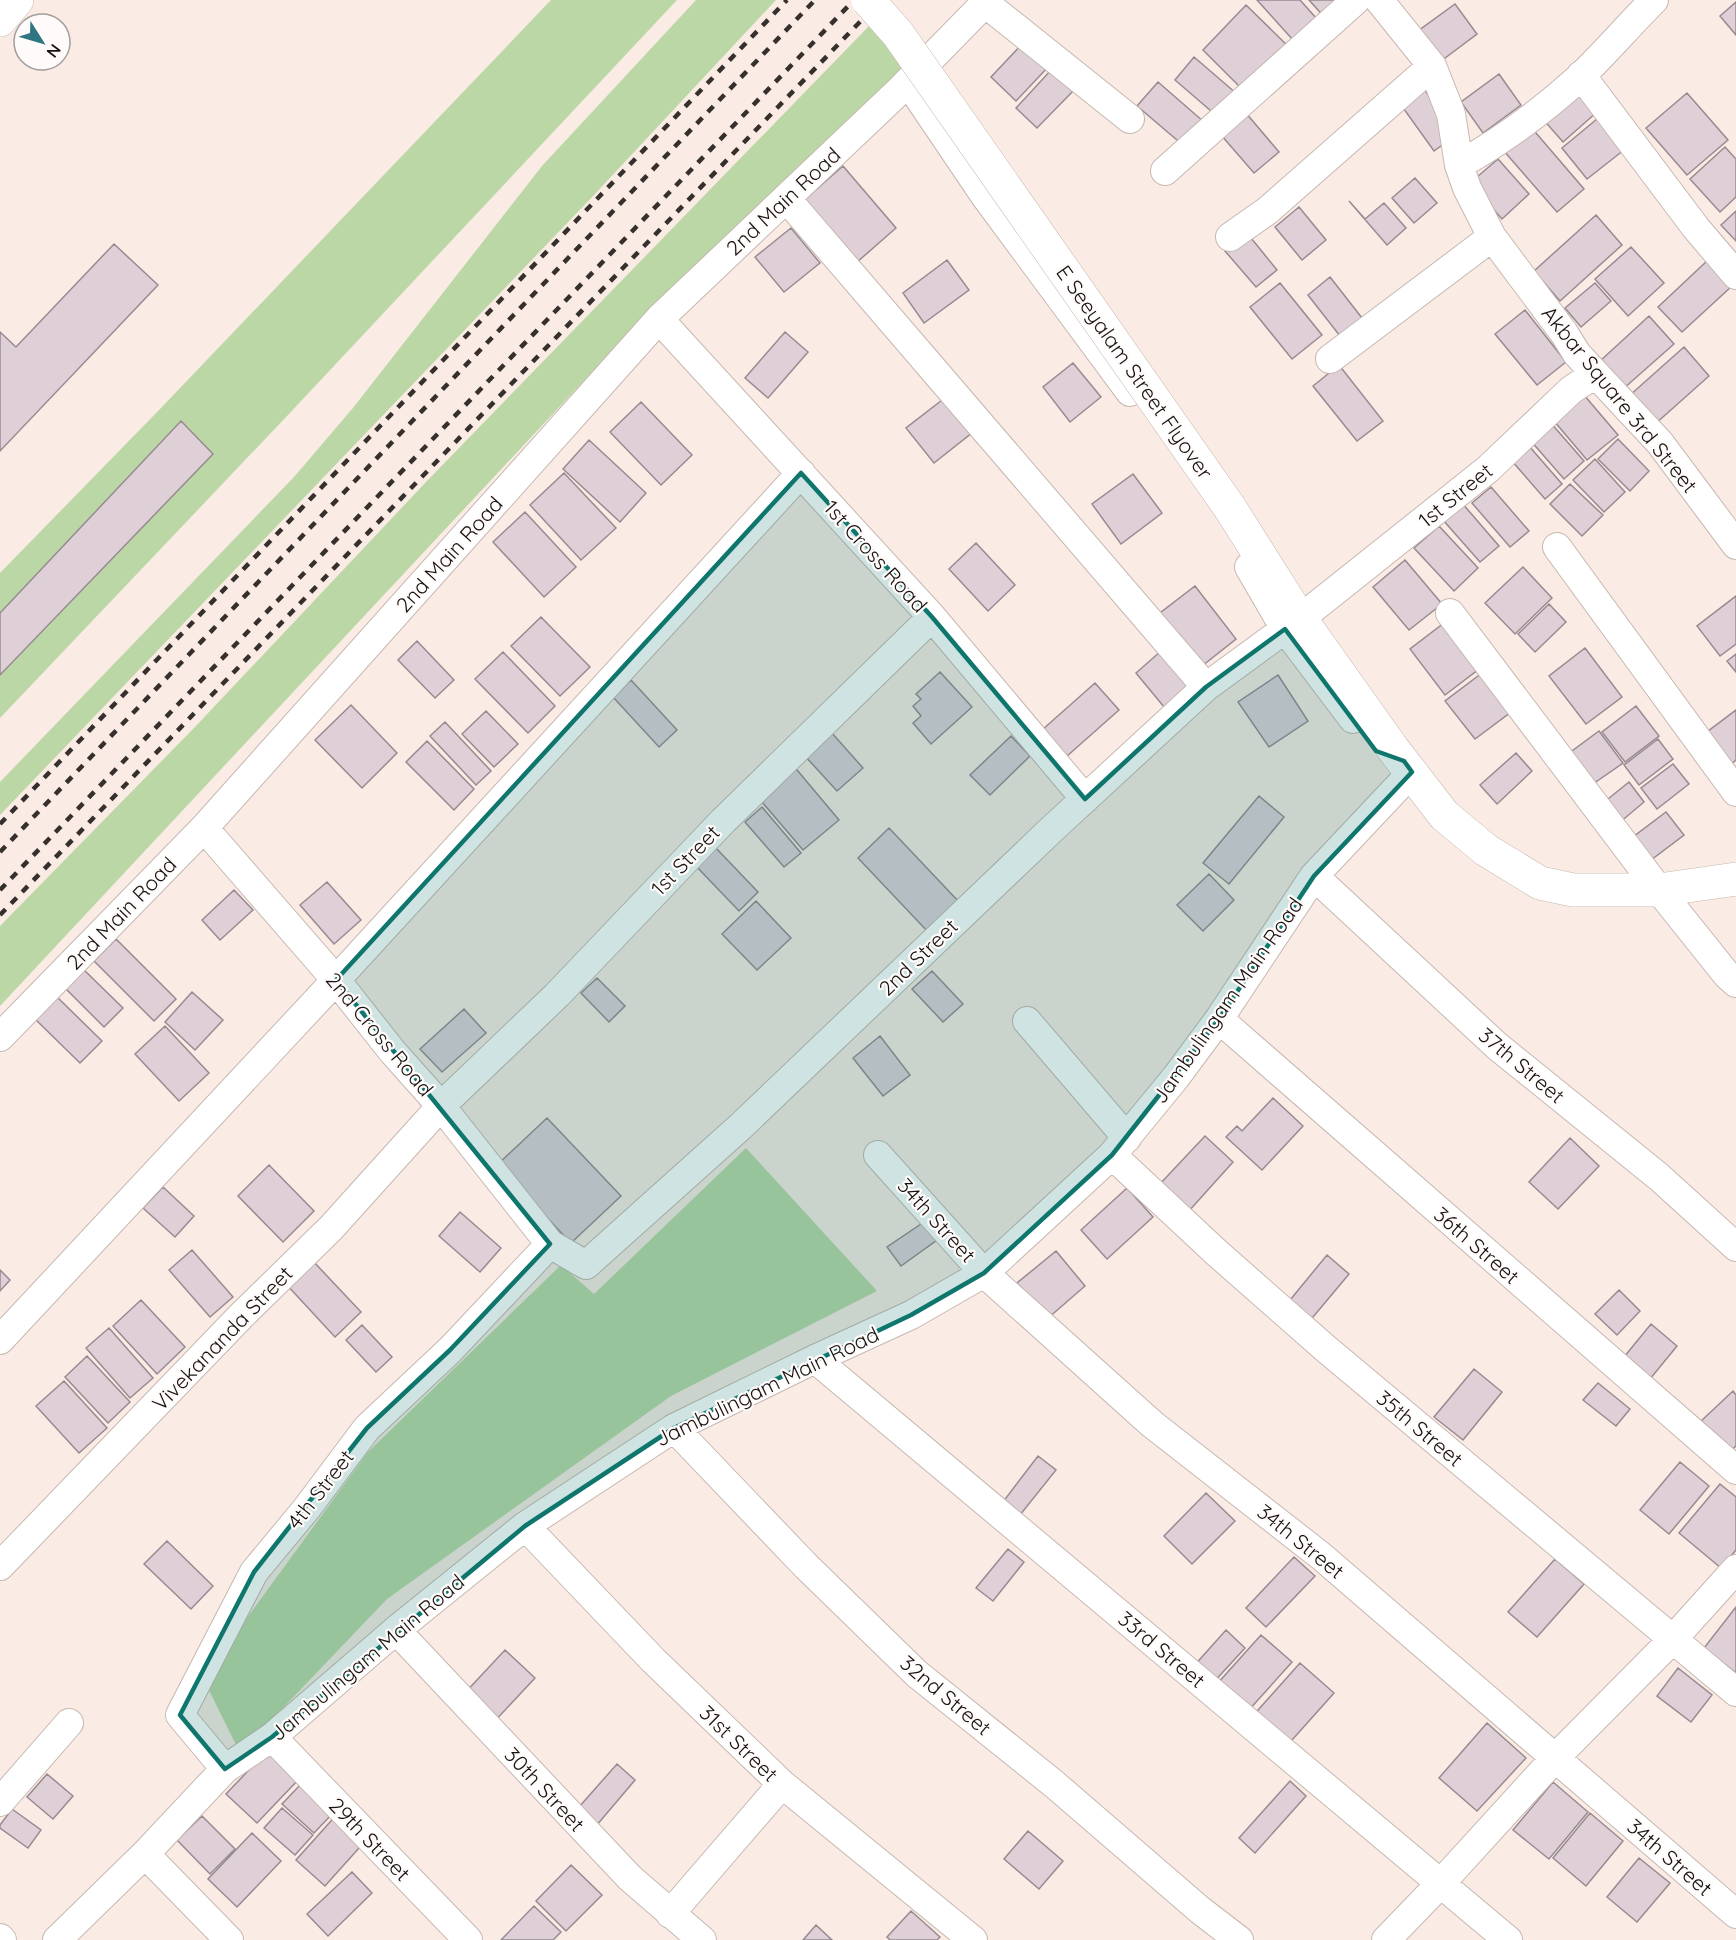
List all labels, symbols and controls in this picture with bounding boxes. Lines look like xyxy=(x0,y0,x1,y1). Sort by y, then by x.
north arrow xyxy=(12,12,72,72)
text: N xyxy=(42,40,66,62)
street label: 2nd Main Road xyxy=(720,141,846,261)
street label: E Seeyalam Street Flyover xyxy=(1051,260,1219,484)
street label: Akbar Square 3rd Street xyxy=(1537,300,1703,498)
street label: 1st Street xyxy=(1413,457,1497,533)
street label: 2nd Main Road xyxy=(390,491,508,617)
street label: 1st Cross Road xyxy=(819,495,933,617)
street label: 1st Street xyxy=(645,819,725,901)
street label: 2nd Main Road xyxy=(61,851,181,975)
street label: Jambulingam Main Road xyxy=(1146,892,1308,1108)
street label: 2nd Street xyxy=(873,913,963,1001)
street label: 2nd Cross Road xyxy=(321,967,439,1101)
street label: 37th Street xyxy=(1474,1022,1570,1108)
street label: 34th Street xyxy=(892,1173,982,1267)
street label: 36th Street xyxy=(1429,1201,1525,1289)
street label: Vivekananda Street xyxy=(146,1260,298,1416)
street label: Jambulingam Main Road xyxy=(651,1321,883,1451)
street label: 35th Street xyxy=(1372,1384,1468,1472)
street label: 4th Street xyxy=(281,1444,359,1534)
street label: 34th Street xyxy=(1252,1498,1350,1584)
street label: Jambulingam Main Road xyxy=(265,1568,469,1746)
street label: 33rd Street xyxy=(1113,1605,1211,1693)
street label: 32nd Street xyxy=(895,1649,997,1741)
street label: 31st Street xyxy=(694,1699,784,1787)
street label: 30th Street xyxy=(499,1741,591,1837)
street label: 29th Street xyxy=(324,1792,416,1886)
street label: 34th Street xyxy=(1622,1813,1718,1901)

